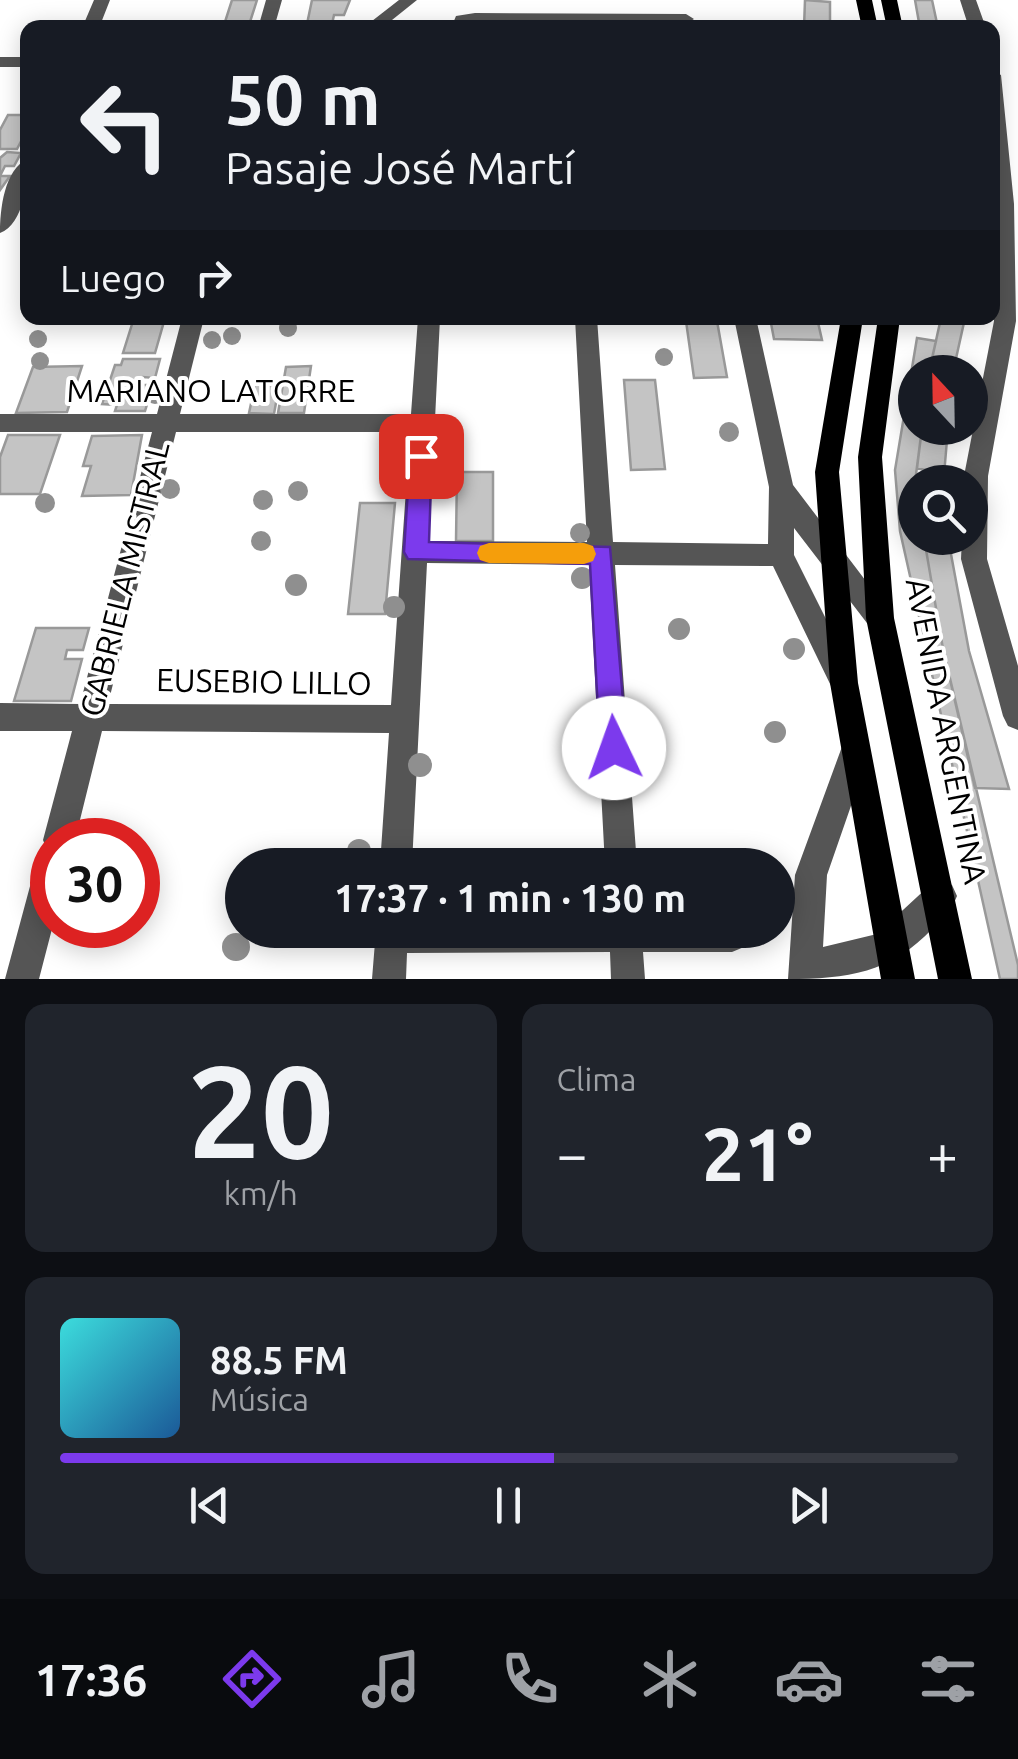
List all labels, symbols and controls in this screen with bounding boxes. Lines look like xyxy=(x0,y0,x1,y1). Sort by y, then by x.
icon: left xyxy=(60,60,190,190)
text: 50 m xyxy=(225,60,381,138)
text: Pasaje José Martí xyxy=(225,142,574,193)
icon: right xyxy=(186,250,241,305)
text: Luego xyxy=(60,257,166,299)
north arrow xyxy=(898,355,988,445)
map controls xyxy=(898,355,988,555)
street label: MARIANO LATORRE xyxy=(67,372,355,408)
pin xyxy=(379,414,464,499)
icon: arrive xyxy=(394,429,449,484)
street label: GABRIELA MISTRAL xyxy=(72,437,176,720)
button: search xyxy=(898,465,988,555)
street label: AVENIDA ARGENTINA xyxy=(900,575,994,887)
street label: EUSEBIO LILLO xyxy=(156,661,372,701)
position arrow xyxy=(562,696,666,800)
speed limit sign: 30 xyxy=(30,818,160,948)
text: 17:37 · 1 min · 130 m xyxy=(334,877,686,919)
text: 20 xyxy=(187,1037,334,1183)
text: Clima xyxy=(557,1061,636,1097)
text: 21° xyxy=(702,1111,813,1195)
text: − xyxy=(557,1123,588,1184)
text: + xyxy=(927,1123,958,1184)
text: km/h xyxy=(224,1175,298,1211)
text: 88.5 FM xyxy=(210,1339,348,1381)
text: Música xyxy=(210,1381,309,1417)
icon: previous xyxy=(182,1478,237,1533)
icon: pause xyxy=(481,1478,536,1533)
icon: next xyxy=(781,1478,836,1533)
icon: directions xyxy=(217,1644,287,1714)
icon: music xyxy=(356,1644,426,1714)
icon: phone xyxy=(495,1644,565,1714)
icon: climate xyxy=(635,1644,705,1714)
icon: car xyxy=(774,1644,844,1714)
icon: filters xyxy=(913,1644,983,1714)
text: 17:36 xyxy=(35,1654,147,1705)

